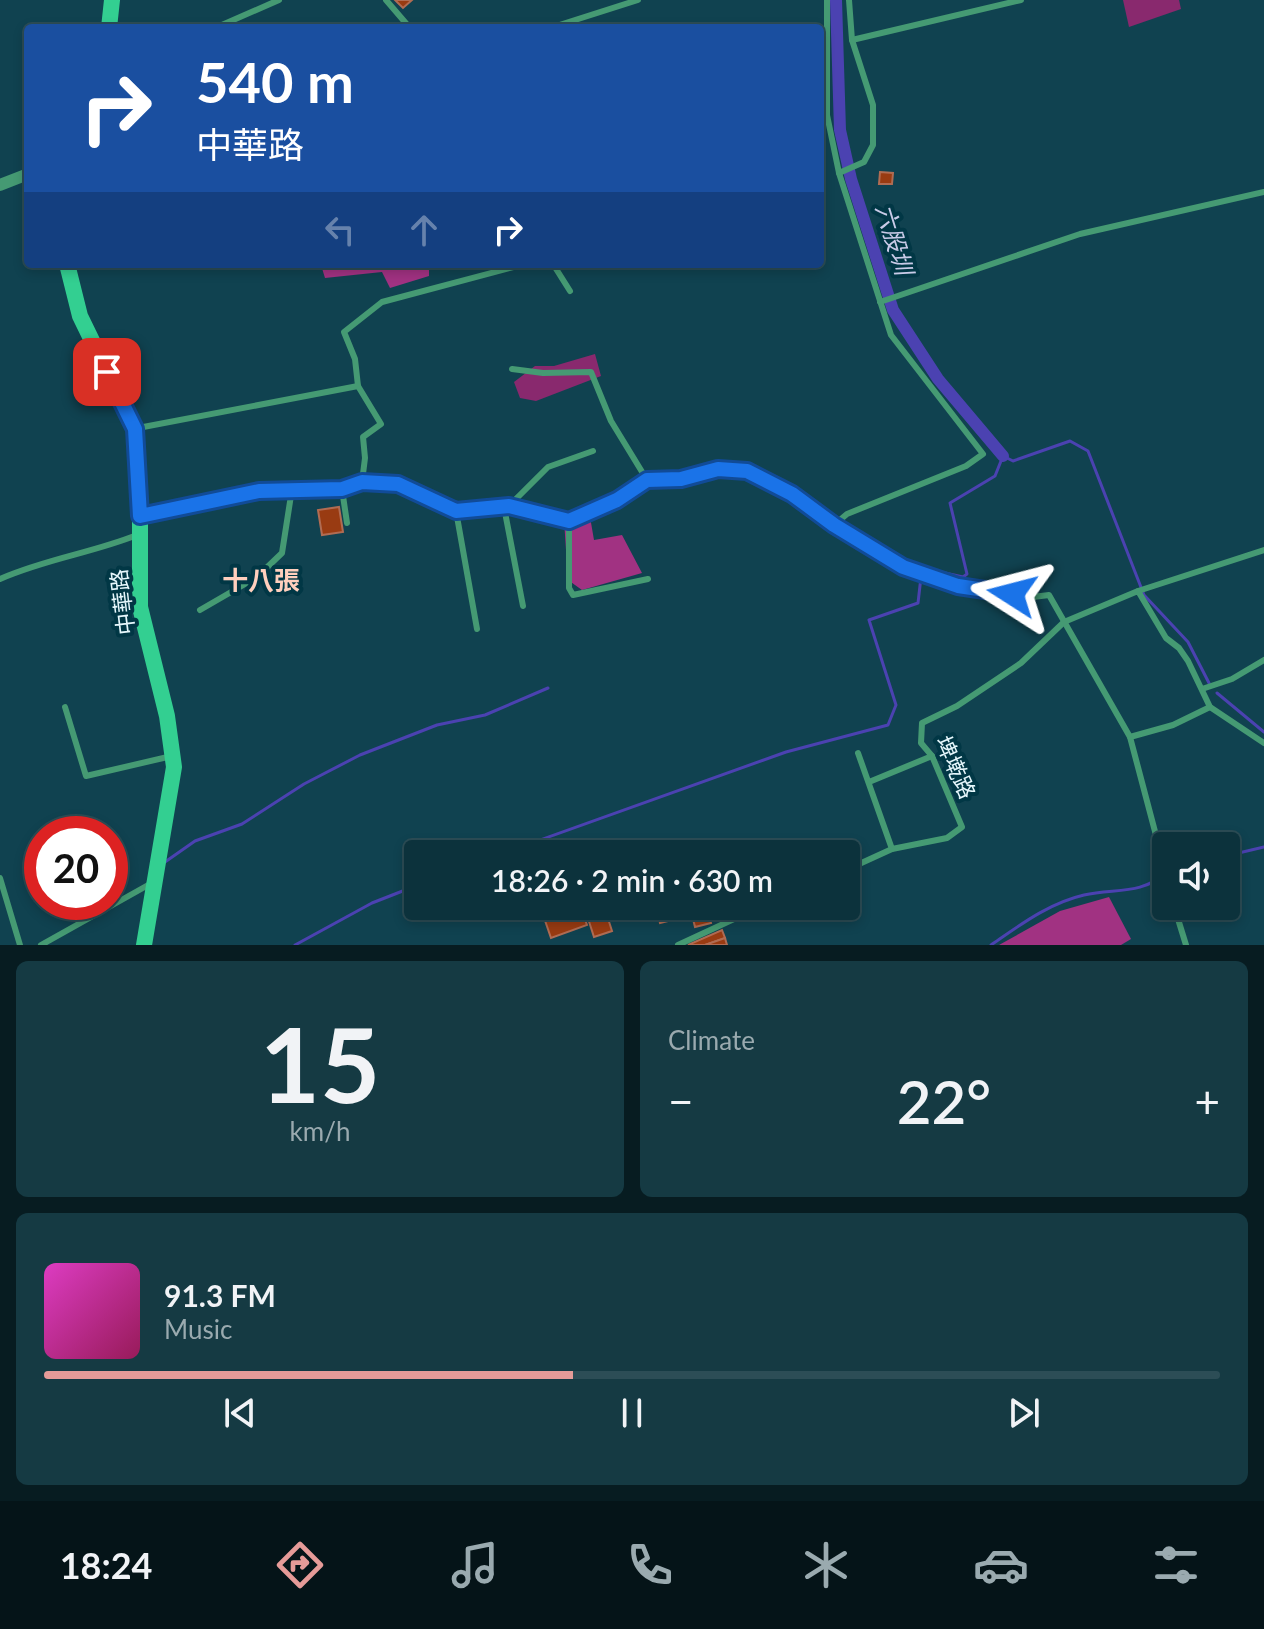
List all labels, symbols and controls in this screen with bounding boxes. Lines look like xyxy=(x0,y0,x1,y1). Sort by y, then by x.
text: 540 m xyxy=(196,48,354,115)
icon: right xyxy=(64,56,168,160)
text: 中華路 xyxy=(196,122,304,166)
water label: 六股圳 xyxy=(871,200,920,281)
icon: left xyxy=(318,208,362,252)
icon: ahead xyxy=(402,208,446,252)
icon: right xyxy=(486,208,530,252)
pin xyxy=(73,338,141,406)
icon: arrive xyxy=(85,350,129,394)
position arrow xyxy=(970,552,1054,636)
district label: 十八張 xyxy=(222,564,300,596)
street label: 中華路 xyxy=(105,568,139,636)
street label: 埤墘路 xyxy=(930,731,982,803)
speed limit sign: 20 xyxy=(24,816,128,920)
map controls xyxy=(1152,832,1240,920)
button: sound xyxy=(1152,832,1240,920)
text: 18:26 · 2 min · 630 m xyxy=(491,862,773,898)
text: 15 xyxy=(260,1000,380,1125)
text: Climate xyxy=(668,1024,755,1056)
text: 22° xyxy=(897,1065,991,1137)
text: − xyxy=(668,1075,694,1127)
text: + xyxy=(1194,1075,1220,1127)
text: km/h xyxy=(290,1115,350,1147)
text: 91.3 FM xyxy=(164,1277,276,1313)
text: Music xyxy=(164,1313,232,1345)
icon: previous xyxy=(218,1391,262,1435)
icon: pause xyxy=(610,1391,654,1435)
icon: next xyxy=(1002,1391,1046,1435)
icon: directions xyxy=(272,1537,328,1593)
icon: music xyxy=(447,1537,503,1593)
icon: phone xyxy=(622,1537,678,1593)
icon: climate xyxy=(798,1537,854,1593)
icon: car xyxy=(973,1537,1029,1593)
icon: filters xyxy=(1148,1537,1204,1593)
text: 18:24 xyxy=(60,1543,152,1587)

